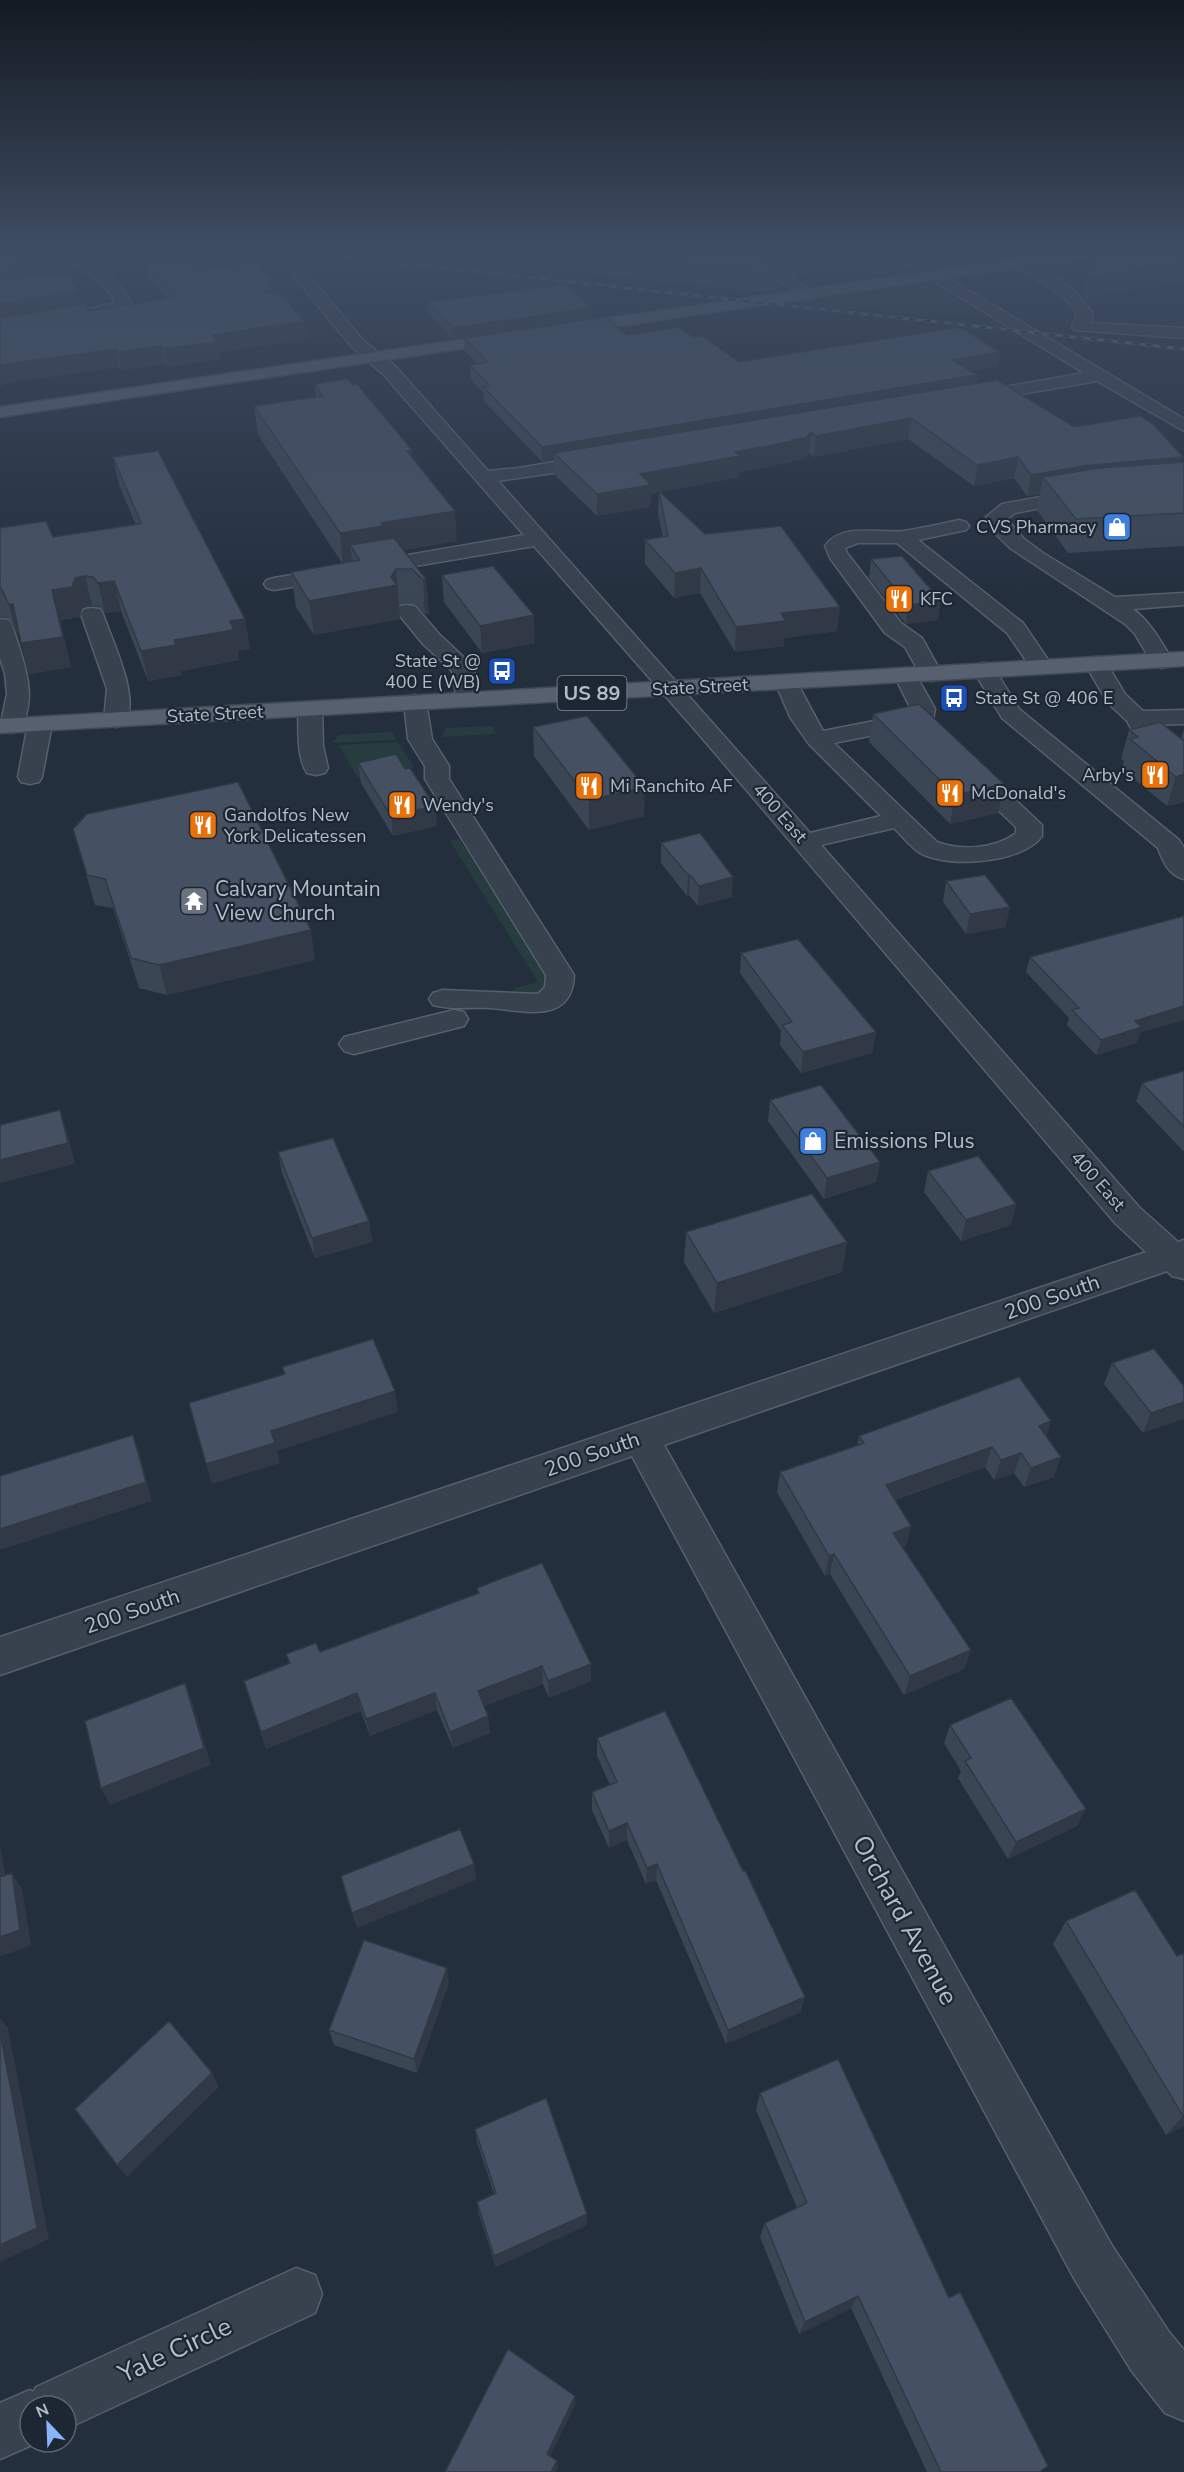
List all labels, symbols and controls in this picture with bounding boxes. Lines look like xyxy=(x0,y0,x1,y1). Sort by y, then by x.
shop icon: CVS Pharmacy xyxy=(1101,511,1133,543)
place label: CVS Pharmacy xyxy=(976,515,1097,539)
restaurant icon: KFC xyxy=(883,583,915,615)
place label: KFC xyxy=(920,587,953,611)
place label: State St @ 400 E (WB) xyxy=(385,649,481,694)
bus stop icon: State St @ 400 E (WB) xyxy=(486,655,518,687)
street label: State Street xyxy=(651,672,749,702)
road number: US 89 xyxy=(558,676,626,710)
bus stop icon: State St @ 406 E xyxy=(938,682,970,714)
place label: State St @ 406 E xyxy=(975,686,1113,710)
street label: State Street xyxy=(166,699,264,729)
restaurant icon: Arby's xyxy=(1139,759,1171,791)
place label: Arby's xyxy=(1082,763,1134,787)
restaurant icon: Mi Ranchito AF xyxy=(573,770,605,802)
place label: Mi Ranchito AF xyxy=(610,774,733,798)
restaurant icon: McDonald's xyxy=(934,777,966,809)
street label: 400 East xyxy=(747,778,813,848)
place label: McDonald's xyxy=(971,781,1066,805)
restaurant icon: Wendy's xyxy=(386,789,418,821)
place label: Wendy's xyxy=(423,793,494,817)
place label: Gandolfos New York Delicatessen xyxy=(223,803,367,848)
restaurant icon: Gandolfos New York Delicatessen xyxy=(187,809,219,841)
place label: Calvary Mountain View Church xyxy=(214,875,381,927)
temple icon: Calvary Mountain View Church xyxy=(178,885,210,917)
shop icon: Emissions Plus xyxy=(797,1125,829,1157)
place label: Emissions Plus xyxy=(834,1127,975,1155)
street label: 400 East xyxy=(1065,1146,1131,1216)
street label: 200 South xyxy=(1001,1268,1103,1326)
street label: 200 South xyxy=(541,1425,643,1483)
street label: 200 South xyxy=(81,1582,183,1640)
street label: Orchard Avenue xyxy=(844,1829,966,2011)
street label: Yale Circle xyxy=(112,2308,237,2392)
north arrow xyxy=(18,2394,78,2454)
text: N xyxy=(33,2399,52,2424)

